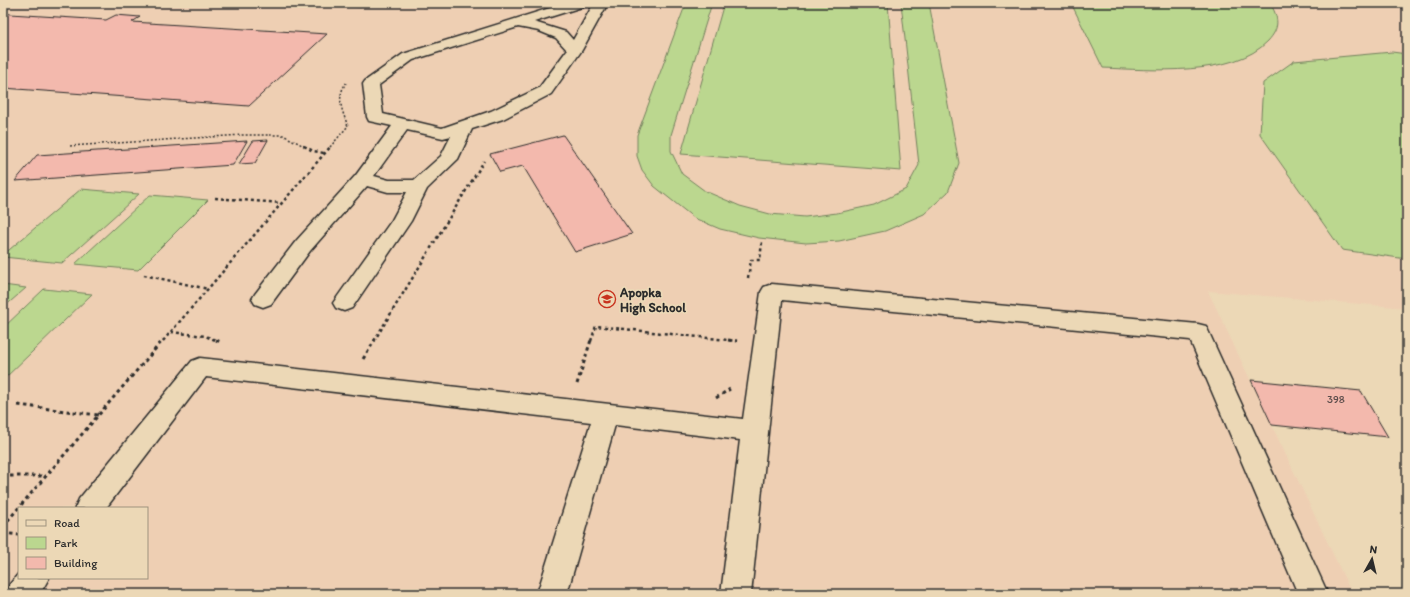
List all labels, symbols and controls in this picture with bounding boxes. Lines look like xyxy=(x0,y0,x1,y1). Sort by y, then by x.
place label: Apopka High School xyxy=(619,285,686,316)
school or university icon: Apopka High School xyxy=(597,289,617,309)
house number: 398 xyxy=(1327,393,1345,406)
legend xyxy=(18,507,148,579)
text: Road xyxy=(54,516,80,530)
text: Park xyxy=(54,536,78,550)
north arrow xyxy=(1352,539,1392,579)
text: N xyxy=(1369,543,1378,557)
text: Building xyxy=(54,556,98,570)

